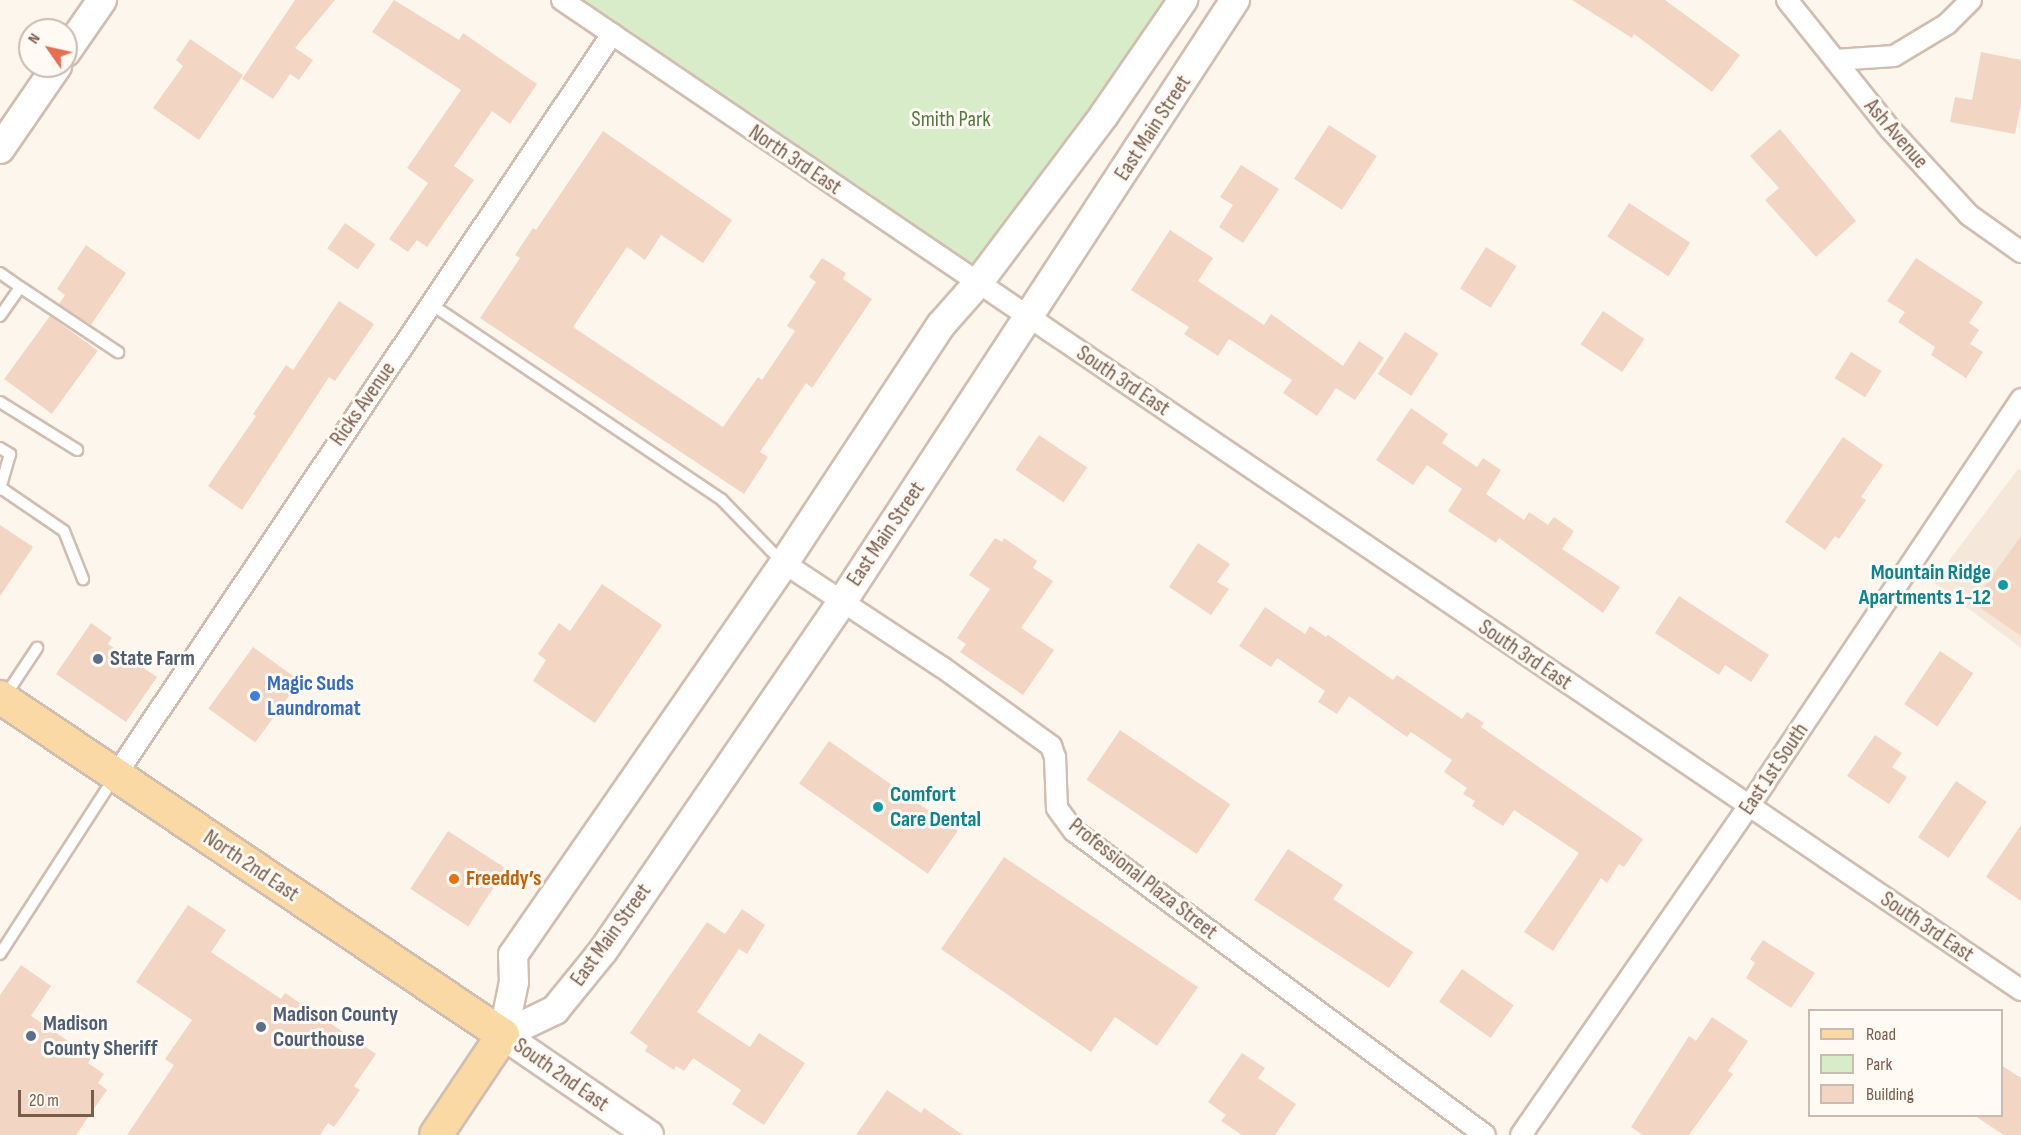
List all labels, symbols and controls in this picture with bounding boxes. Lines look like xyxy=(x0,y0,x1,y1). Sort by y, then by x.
north arrow xyxy=(18,18,78,78)
text: N xyxy=(24,30,45,48)
street label: East Main Street xyxy=(1109,70,1197,186)
street label: Ash Avenue xyxy=(1858,94,1934,174)
park label: Smith Park xyxy=(911,107,991,133)
street label: North 3rd East xyxy=(744,119,846,201)
street label: South 3rd East xyxy=(1071,340,1175,422)
street label: Ricks Avenue xyxy=(325,357,401,451)
street label: East Main Street xyxy=(841,477,931,591)
place label: Mountain Ridge Apartments 1-12 xyxy=(1859,559,1991,610)
marker: Mountain Ridge Apartments 1-12 xyxy=(1996,578,2010,592)
street label: South 3rd East xyxy=(1473,614,1577,696)
place label: State Farm xyxy=(110,646,195,672)
marker: State Farm xyxy=(91,652,105,666)
place label: Magic Suds Laundromat xyxy=(267,670,361,722)
marker: Magic Suds Laundromat xyxy=(248,689,262,703)
street label: East 1st South xyxy=(1734,718,1814,820)
place label: Comfort Care Dental xyxy=(890,781,981,832)
marker: Comfort Care Dental xyxy=(871,800,885,814)
street label: Professional Plaza Street xyxy=(1063,813,1223,945)
street label: North 2nd East xyxy=(198,824,304,908)
place label: Freeddy’s xyxy=(466,866,542,892)
marker: Freeddy’s xyxy=(447,872,461,886)
street label: East Main Street xyxy=(565,879,657,991)
street label: South 3rd East xyxy=(1875,886,1979,968)
place label: Madison County Courthouse xyxy=(273,1001,398,1052)
legend xyxy=(1808,1009,2003,1117)
place label: Madison County Sheriff xyxy=(43,1010,157,1062)
marker: Madison County Courthouse xyxy=(254,1020,268,1034)
text: Road xyxy=(1866,1024,1896,1045)
marker: Madison County Sheriff xyxy=(24,1029,38,1043)
street label: South 2nd East xyxy=(508,1033,614,1117)
text: Park xyxy=(1866,1054,1892,1075)
scale bar xyxy=(21,1078,98,1116)
text: Building xyxy=(1866,1084,1914,1105)
text: 20 m xyxy=(29,1090,59,1111)

